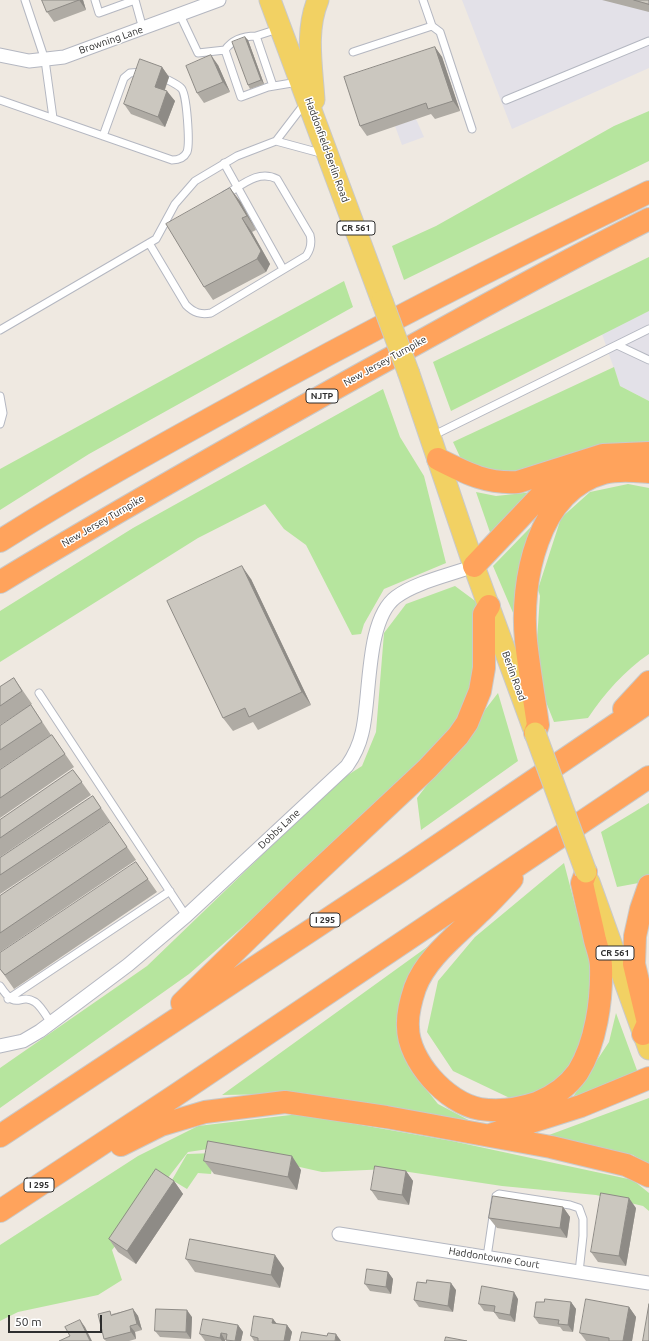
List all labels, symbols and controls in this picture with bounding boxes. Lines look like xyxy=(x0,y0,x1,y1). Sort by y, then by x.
street label: Browning Lane xyxy=(77,23,145,57)
street label: Haddonfield-Berlin Road xyxy=(303,96,351,204)
road number: CR 561 xyxy=(337,221,375,235)
street label: New Jersey Turnpike xyxy=(341,333,429,389)
road number: NJTP xyxy=(306,389,338,403)
street label: New Jersey Turnpike xyxy=(60,493,146,549)
street label: Berlin Road xyxy=(500,650,528,702)
street label: Dobbs Lane xyxy=(256,807,302,851)
road number: I 295 xyxy=(310,913,340,927)
road number: CR 561 xyxy=(596,946,634,960)
road number: I 295 xyxy=(24,1178,54,1192)
street label: Haddontowne Court xyxy=(448,1245,540,1271)
scale bar xyxy=(10,1307,104,1333)
text: 50 m xyxy=(15,1315,42,1328)

